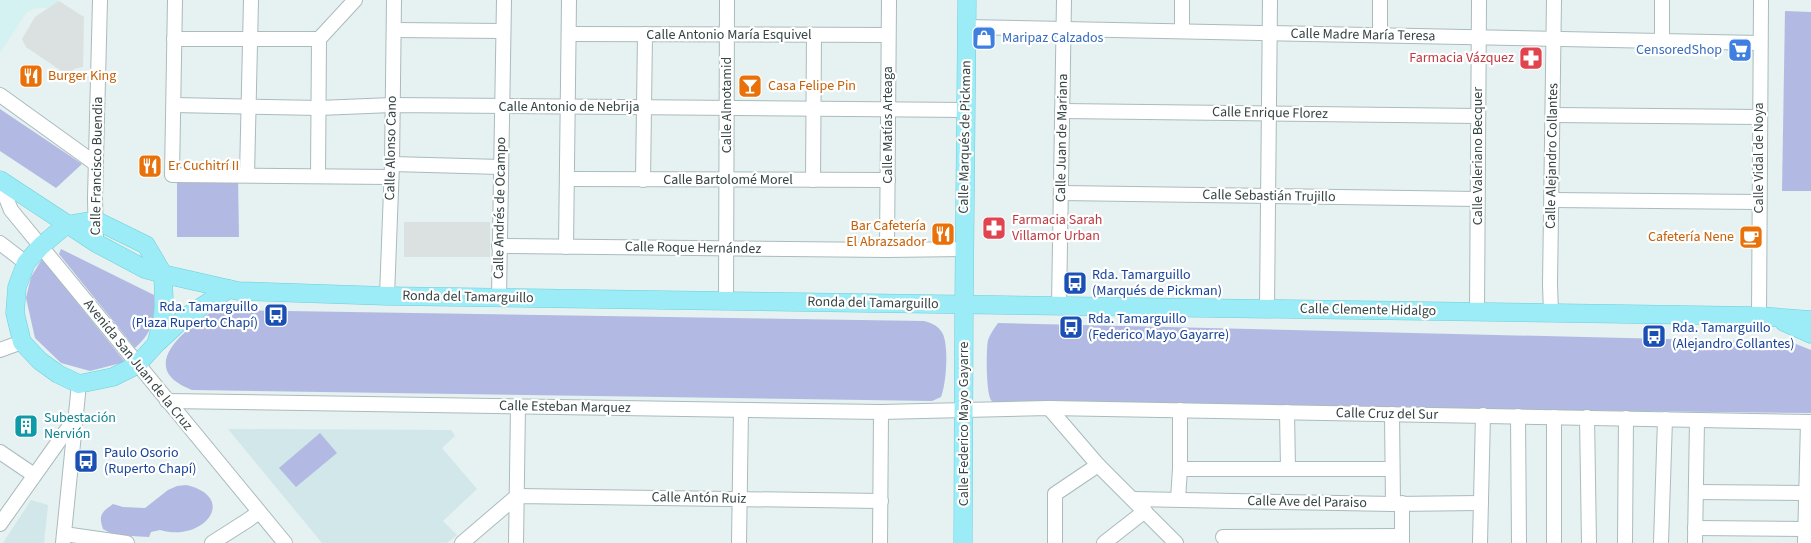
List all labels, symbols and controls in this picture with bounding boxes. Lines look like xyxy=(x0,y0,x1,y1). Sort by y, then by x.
street label: Calle Madre María Teresa xyxy=(1290,24,1436,46)
street label: Calle Antonio María Esquivel xyxy=(646,25,812,45)
shop icon: Maripaz Calzados xyxy=(971,25,997,51)
place label: Maripaz Calzados xyxy=(1002,28,1104,48)
supermarket icon: CensoredShop xyxy=(1727,37,1753,63)
place label: CensoredShop xyxy=(1636,40,1722,60)
pharmacy icon: Farmacia Vázquez xyxy=(1518,45,1544,71)
place label: Farmacia Vázquez xyxy=(1409,48,1514,68)
street label: Calle Almotamid xyxy=(717,57,737,153)
street label: Calle Marqués de Pickman xyxy=(954,60,976,214)
restaurant icon: Burger King xyxy=(18,63,44,89)
place label: Burger King xyxy=(48,66,116,86)
street label: Calle Matías Arteaga xyxy=(878,66,898,184)
bar icon: Casa Felipe Pin xyxy=(737,73,763,99)
street label: Calle Juan de Mariana xyxy=(1051,74,1073,202)
place label: Casa Felipe Pin xyxy=(768,76,856,96)
street label: Calle Alejandro Collantes xyxy=(1541,83,1563,229)
street label: Calle Valeriano Becquer xyxy=(1468,87,1488,225)
street label: Calle Alonso Cano xyxy=(380,95,402,201)
street label: Calle Francisco Buendia xyxy=(86,96,108,236)
street label: Calle Antonio de Nebrija xyxy=(499,97,639,117)
street label: Calle Enrique Florez xyxy=(1212,102,1328,124)
street label: Calle Vidal de Noya xyxy=(1749,102,1769,214)
street label: Calle Andrés de Ocampo xyxy=(489,137,511,279)
restaurant icon: Er Cuchitrí II xyxy=(137,153,163,179)
place label: Er Cuchitrí II xyxy=(168,156,239,176)
street label: Calle Bartolomé Morel xyxy=(663,170,793,190)
street label: Calle Sebastián Trujillo xyxy=(1202,185,1336,207)
place label: Farmacia Sarah Villamor Urban xyxy=(1012,210,1102,246)
pharmacy icon: Farmacia Sarah Villamor Urban xyxy=(981,215,1007,241)
place label: Bar Cafetería El Abrazsador xyxy=(846,216,926,252)
restaurant icon: Bar Cafetería El Abrazsador xyxy=(930,221,956,247)
cafe icon: Cafetería Nene xyxy=(1738,224,1764,250)
place label: Cafetería Nene xyxy=(1648,227,1734,247)
street label: Calle Roque Hernández xyxy=(625,237,761,259)
place label: Rda. Tamarguillo (Marqués de Pickman) xyxy=(1092,265,1222,301)
bus stop icon: Rda. Tamarguillo (Marqués de Pickman) xyxy=(1062,270,1088,296)
street label: Ronda del Tamarguillo xyxy=(402,286,534,308)
street label: Ronda del Tamarguillo xyxy=(807,292,939,314)
street label: Avenida San Juan de la Cruz xyxy=(79,295,197,435)
place label: Rda. Tamarguillo (Plaza Ruperto Chapí) xyxy=(132,297,258,333)
street label: Calle Clemente Hidalgo xyxy=(1300,299,1436,321)
bus stop icon: Rda. Tamarguillo (Plaza Ruperto Chapí) xyxy=(263,302,289,328)
place label: Rda. Tamarguillo (Federico Mayo Gayarre) xyxy=(1088,309,1229,345)
bus stop icon: Rda. Tamarguillo (Federico Mayo Gayarre) xyxy=(1058,314,1084,340)
place label: Rda. Tamarguillo (Alejandro Collantes) xyxy=(1672,318,1794,354)
bus stop icon: Rda. Tamarguillo (Alejandro Collantes) xyxy=(1641,323,1667,349)
street label: Calle Federico Mayo Gayarre xyxy=(954,342,974,506)
street label: Calle Esteban Marquez xyxy=(499,396,631,418)
street label: Calle Cruz del Sur xyxy=(1336,403,1438,425)
place label: Subestación Nervión xyxy=(44,408,116,444)
building icon: Subestación Nervión xyxy=(13,413,39,439)
place label: Paulo Osorio (Ruperto Chapí) xyxy=(104,443,196,479)
bus stop icon: Paulo Osorio (Ruperto Chapí) xyxy=(73,448,99,474)
street label: Calle Antón Ruiz xyxy=(651,487,747,509)
street label: Calle Ave del Paraiso xyxy=(1247,491,1367,513)

